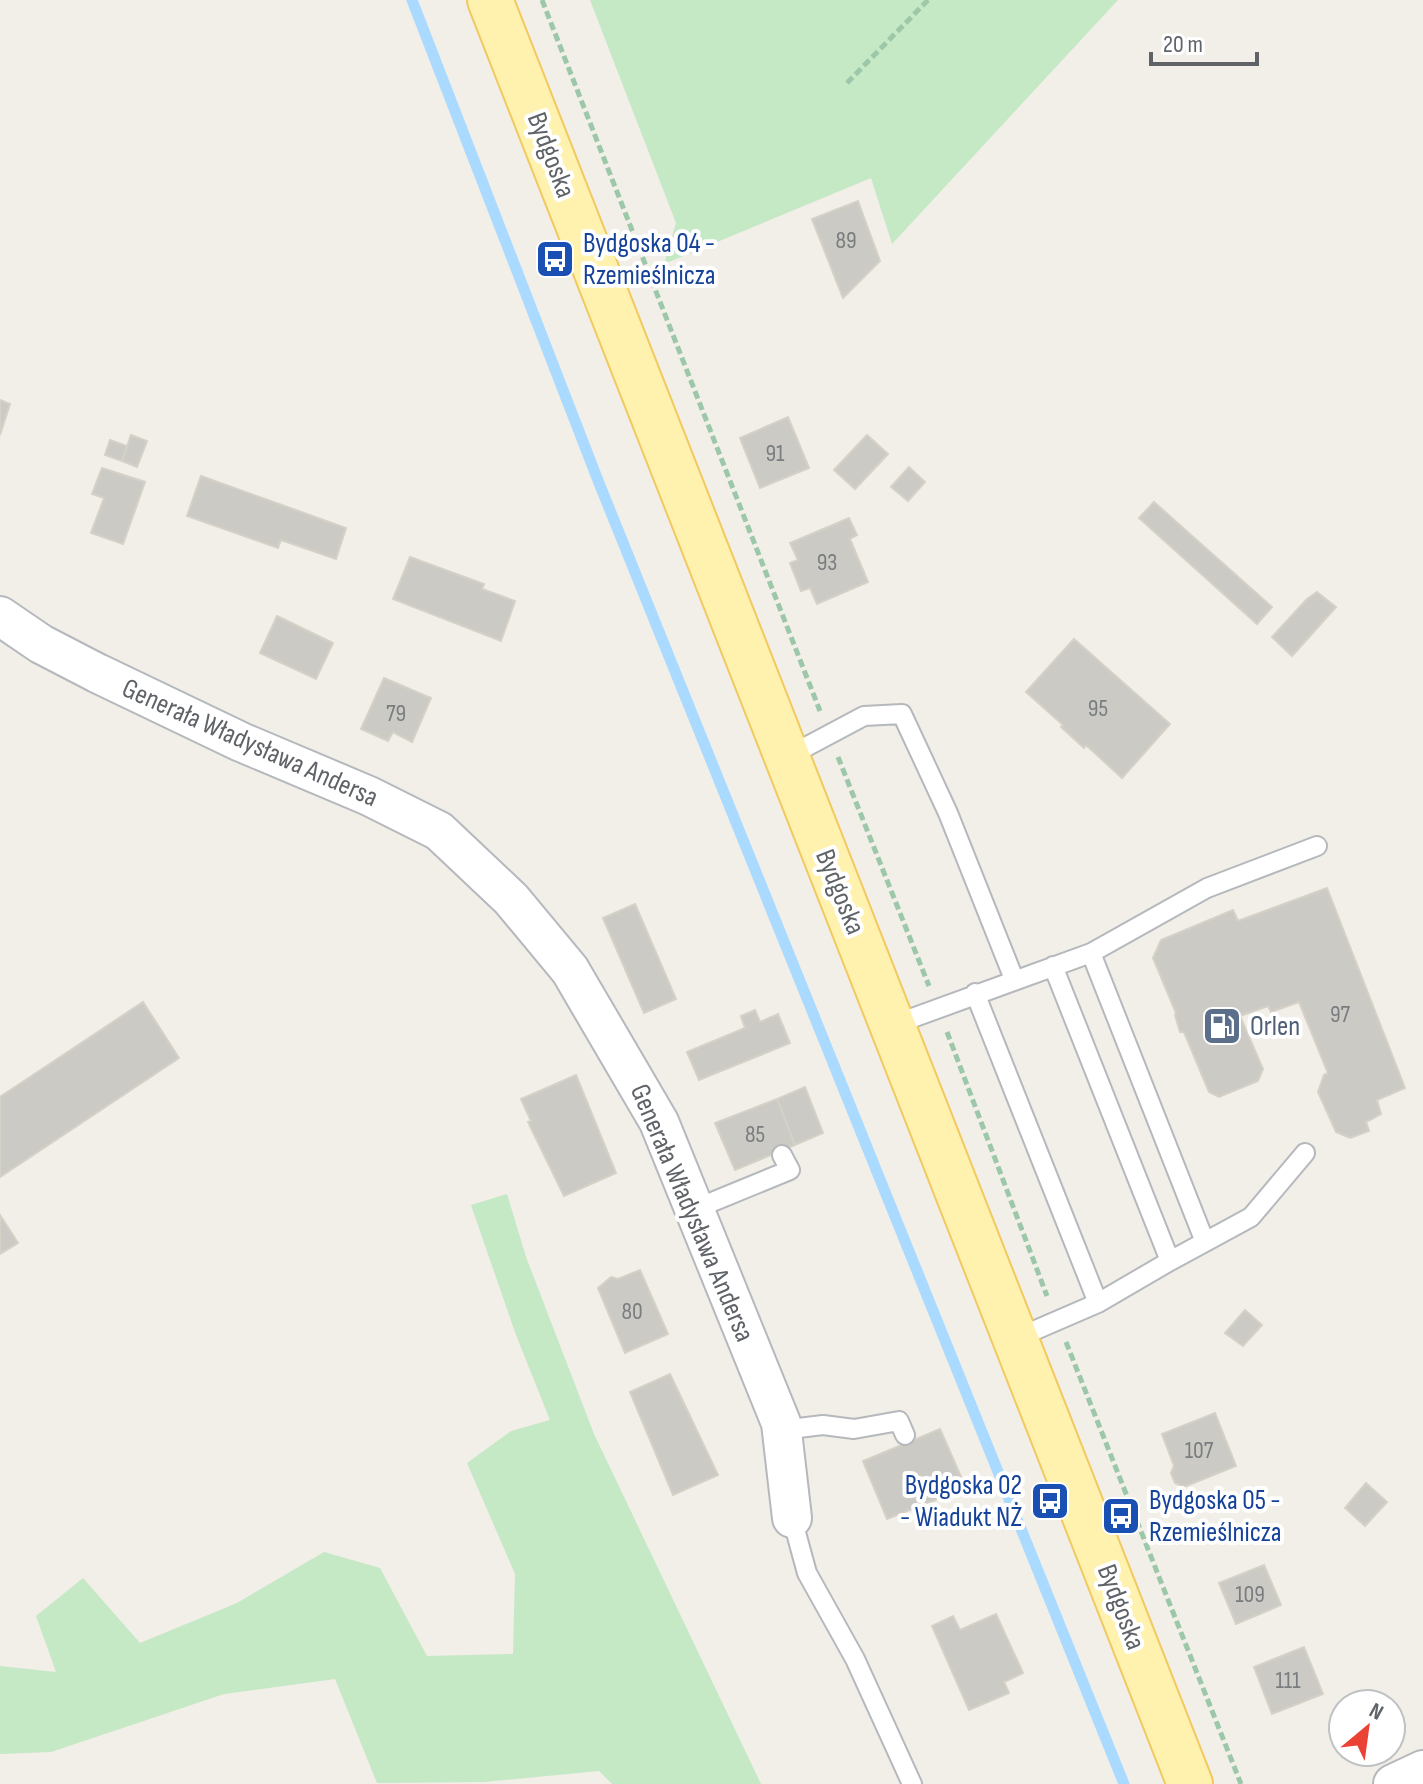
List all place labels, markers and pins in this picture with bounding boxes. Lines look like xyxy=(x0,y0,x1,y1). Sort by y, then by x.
place label: Bydgoska 04 - Rzemieślnicza xyxy=(583,227,716,292)
bus stop icon: Bydgoska 04 - Rzemieślnicza xyxy=(534,238,576,280)
fuel station icon: Orlen xyxy=(1201,1005,1243,1047)
place label: Orlen xyxy=(1250,1010,1300,1043)
place label: Bydgoska 02 - Wiadukt NŻ xyxy=(900,1469,1022,1534)
bus stop icon: Bydgoska 02 - Wiadukt NŻ xyxy=(1029,1480,1071,1522)
place label: Bydgoska 05 - Rzemieślnicza xyxy=(1149,1484,1282,1549)
bus stop icon: Bydgoska 05 - Rzemieślnicza xyxy=(1100,1495,1142,1537)

